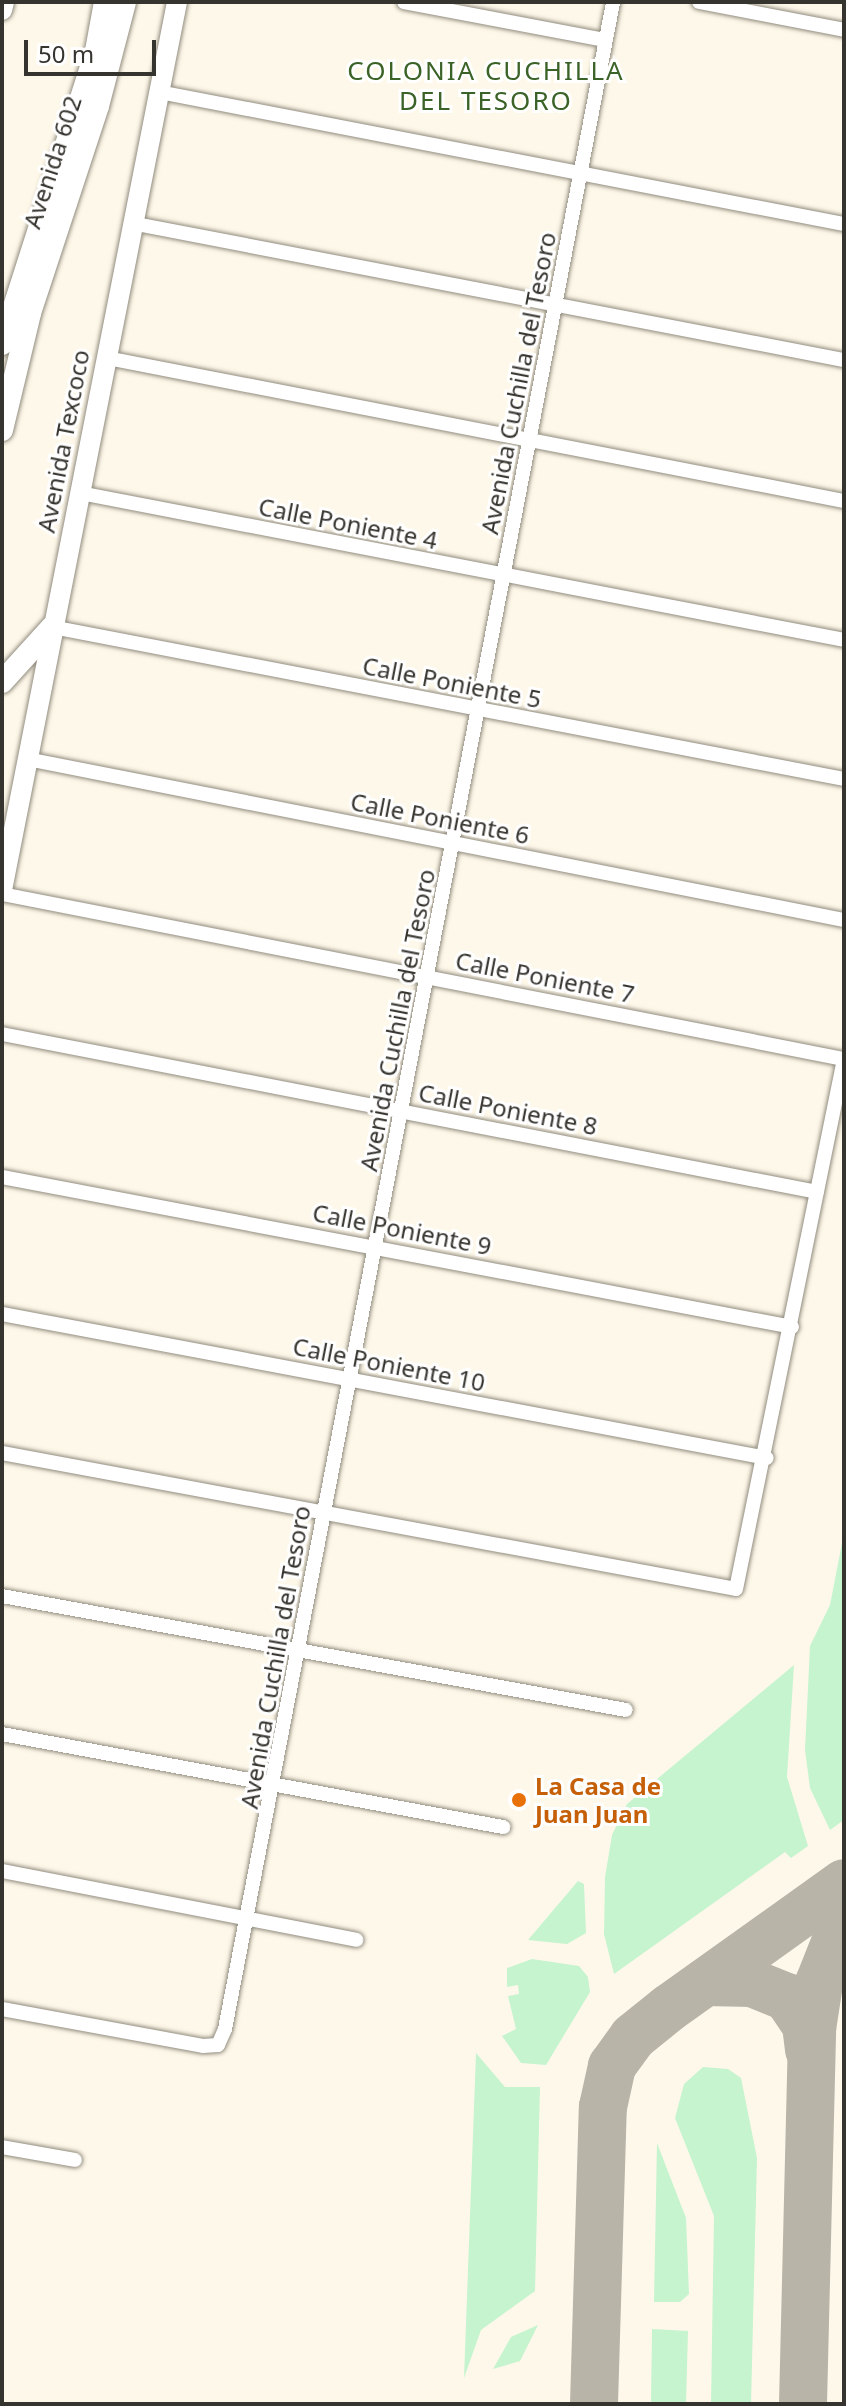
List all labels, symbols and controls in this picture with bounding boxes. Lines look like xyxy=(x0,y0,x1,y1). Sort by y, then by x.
scale bar xyxy=(28,24,160,74)
text: 50 m xyxy=(38,37,94,70)
district label: COLONIA CUCHILLA DEL TESORO xyxy=(347,55,625,116)
street label: Avenida 602 xyxy=(17,92,87,232)
street label: Avenida Cuchilla del Tesoro xyxy=(475,230,561,536)
street label: Avenida Texcoco xyxy=(31,347,95,535)
street label: Calle Poniente 4 xyxy=(256,492,440,554)
street label: Calle Poniente 5 xyxy=(360,651,544,713)
street label: Calle Poniente 6 xyxy=(348,787,532,849)
street label: Avenida Cuchilla del Tesoro xyxy=(354,867,440,1173)
street label: Calle Poniente 7 xyxy=(453,946,637,1008)
street label: Calle Poniente 8 xyxy=(416,1078,600,1140)
street label: Calle Poniente 9 xyxy=(310,1198,494,1260)
street label: Calle Poniente 10 xyxy=(290,1331,488,1397)
street label: Avenida Cuchilla del Tesoro xyxy=(234,1503,316,1811)
place label: La Casa de Juan Juan xyxy=(535,1772,661,1828)
marker: La Casa de Juan Juan xyxy=(510,1791,528,1809)

